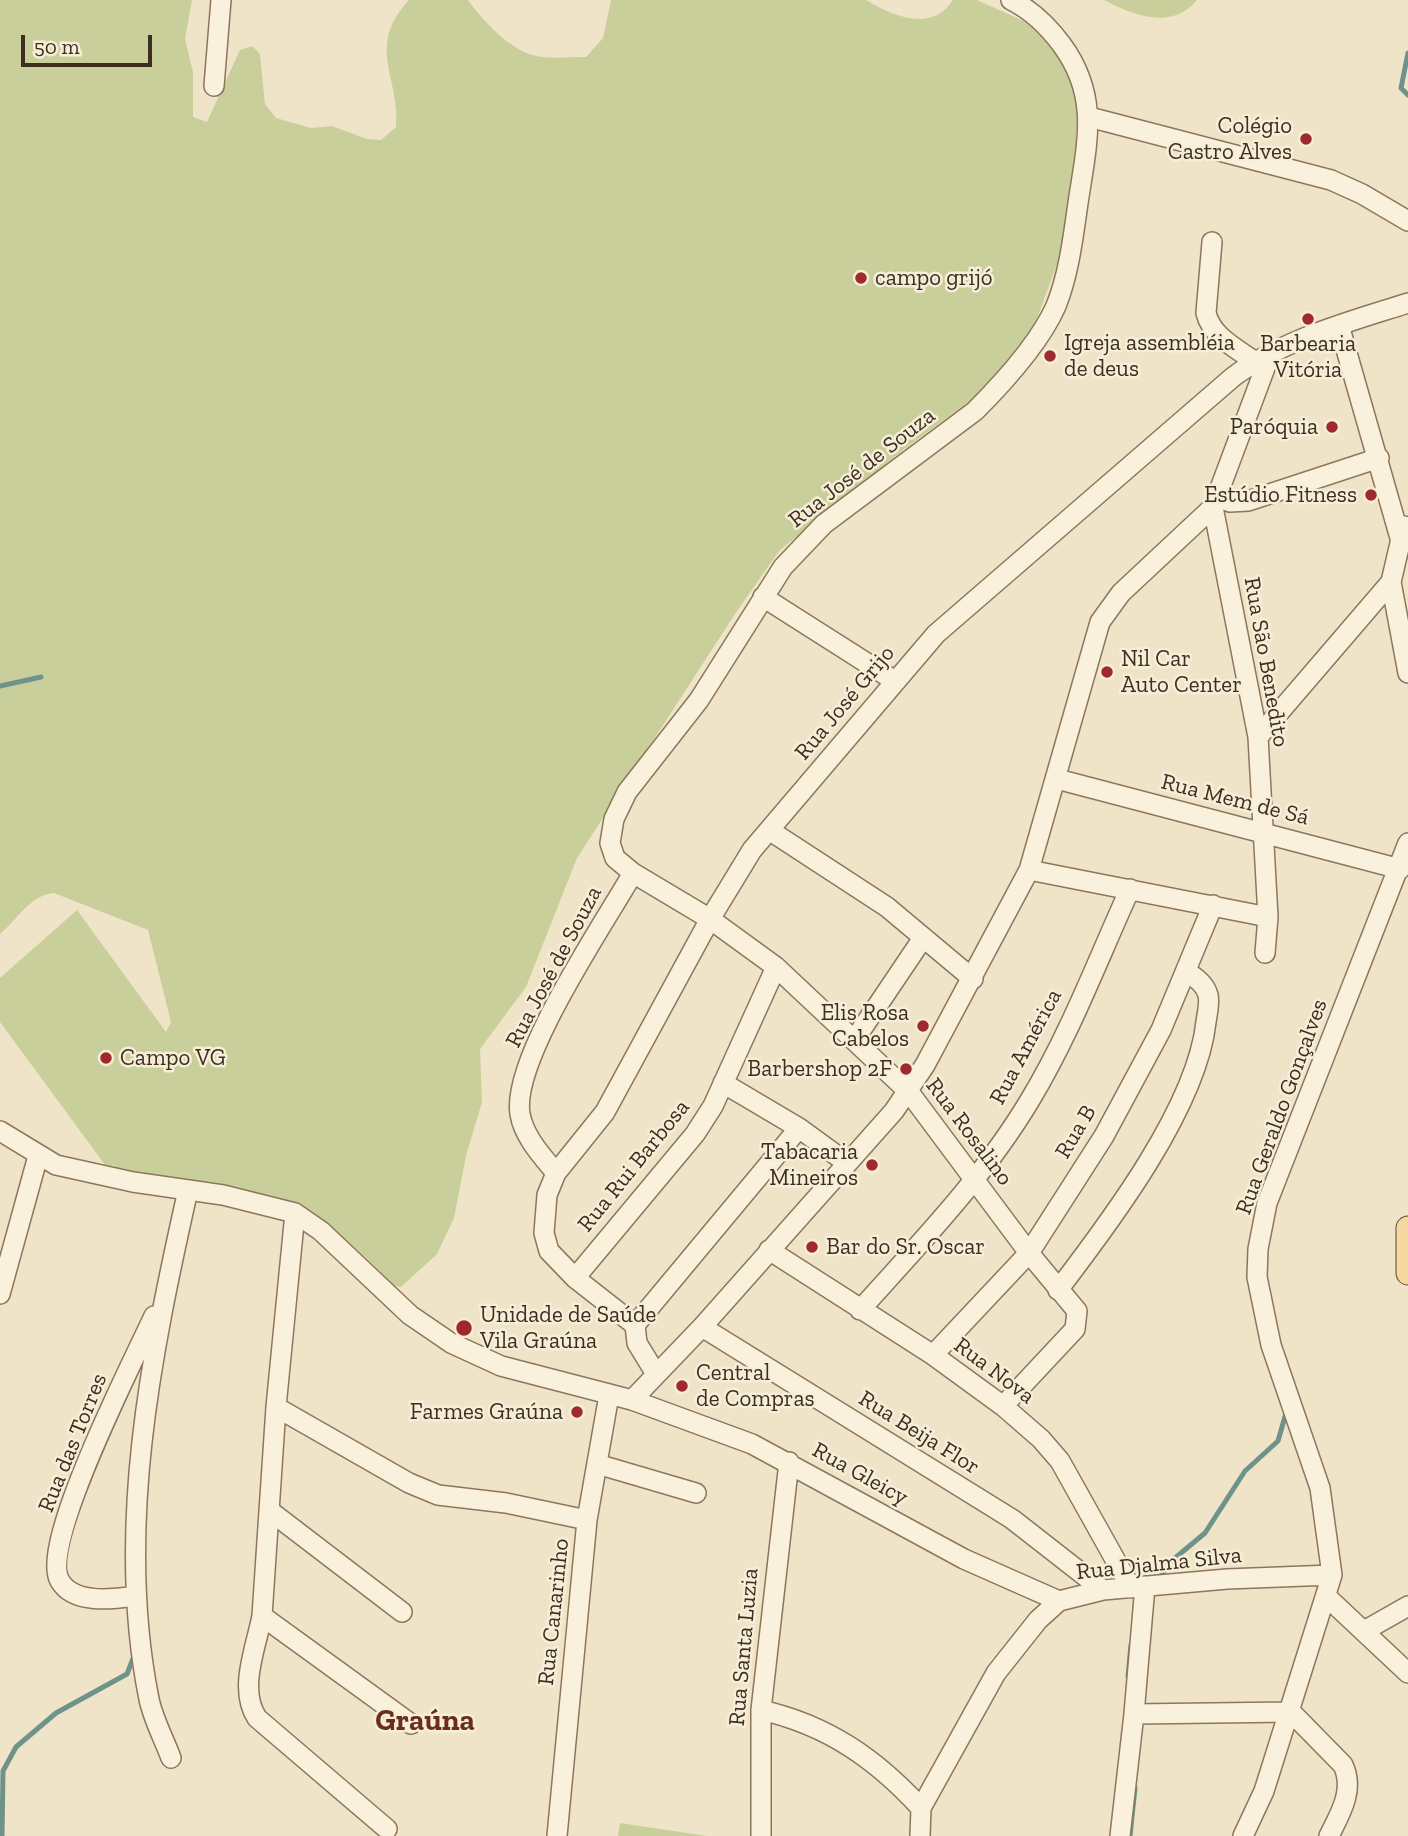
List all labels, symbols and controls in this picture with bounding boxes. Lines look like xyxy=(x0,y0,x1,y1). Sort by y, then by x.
scale bar xyxy=(24,21,156,65)
text: 50 m xyxy=(34,34,80,59)
place label: Colégio Castro Alves xyxy=(1168,112,1292,166)
marker: Colégio Castro Alves xyxy=(1298,131,1314,147)
place label: campo grijó xyxy=(875,264,993,292)
marker: campo grijó xyxy=(853,270,869,286)
marker: Barbearia Vitória xyxy=(1300,311,1316,327)
place label: Igreja assembléia de deus xyxy=(1064,329,1235,383)
place label: Barbearia Vitória xyxy=(1260,330,1356,384)
marker: Igreja assembléia de deus xyxy=(1042,348,1058,364)
street label: Rua José de Souza xyxy=(783,402,941,534)
place label: Paróquia xyxy=(1230,413,1318,441)
marker: Paróquia xyxy=(1324,419,1340,435)
place label: Estúdio Fitness xyxy=(1204,481,1357,509)
marker: Estúdio Fitness xyxy=(1363,487,1379,503)
street label: Rua São Benedito xyxy=(1237,575,1295,749)
street label: Rua José Grijo xyxy=(789,640,901,766)
place label: Nil Car Auto Center xyxy=(1121,645,1242,699)
marker: Nil Car Auto Center xyxy=(1099,664,1115,680)
street label: Rua Mem de Sá xyxy=(1158,768,1312,832)
street label: Rua José de Souza xyxy=(500,882,608,1052)
street label: Rua América xyxy=(984,985,1068,1109)
street label: Rua Geraldo Gonçalves xyxy=(1230,995,1334,1219)
place label: Elis Rosa Cabelos xyxy=(821,999,909,1053)
marker: Elis Rosa Cabelos xyxy=(915,1018,931,1034)
place label: Campo VG xyxy=(120,1044,226,1072)
marker: Campo VG xyxy=(98,1050,114,1066)
place label: Barbershop 2F xyxy=(747,1055,892,1083)
marker: Barbershop 2F xyxy=(898,1061,914,1077)
street label: Rua Rosalino xyxy=(920,1073,1018,1191)
street label: Rua Rui Barbosa xyxy=(572,1094,696,1238)
street label: Rua B xyxy=(1049,1100,1103,1164)
place label: Tabacaria Mineiros xyxy=(761,1138,858,1192)
marker: Tabacaria Mineiros xyxy=(864,1157,880,1173)
place label: Bar do Sr. Oscar xyxy=(826,1233,985,1261)
marker: Bar do Sr. Oscar xyxy=(804,1239,820,1255)
place label: Unidade de Saúde Vila Graúna xyxy=(480,1301,656,1355)
marker: Unidade de Saúde Vila Graúna xyxy=(454,1318,474,1338)
street label: Rua Nova xyxy=(948,1332,1040,1410)
place label: Central de Compras xyxy=(696,1359,815,1413)
street label: Rua das Torres xyxy=(33,1370,113,1516)
marker: Central de Compras xyxy=(674,1378,690,1394)
street label: Rua Beija Flor xyxy=(854,1385,984,1481)
place label: Farmes Graúna xyxy=(410,1398,563,1426)
marker: Farmes Graúna xyxy=(569,1404,585,1420)
street label: Rua Gleicy xyxy=(807,1436,913,1512)
street label: Rua Canarinho xyxy=(533,1537,575,1687)
street label: Rua Djalma Silva xyxy=(1075,1542,1243,1586)
street label: Rua Santa Luzia xyxy=(723,1567,765,1727)
district label: Graúna xyxy=(375,1703,475,1739)

